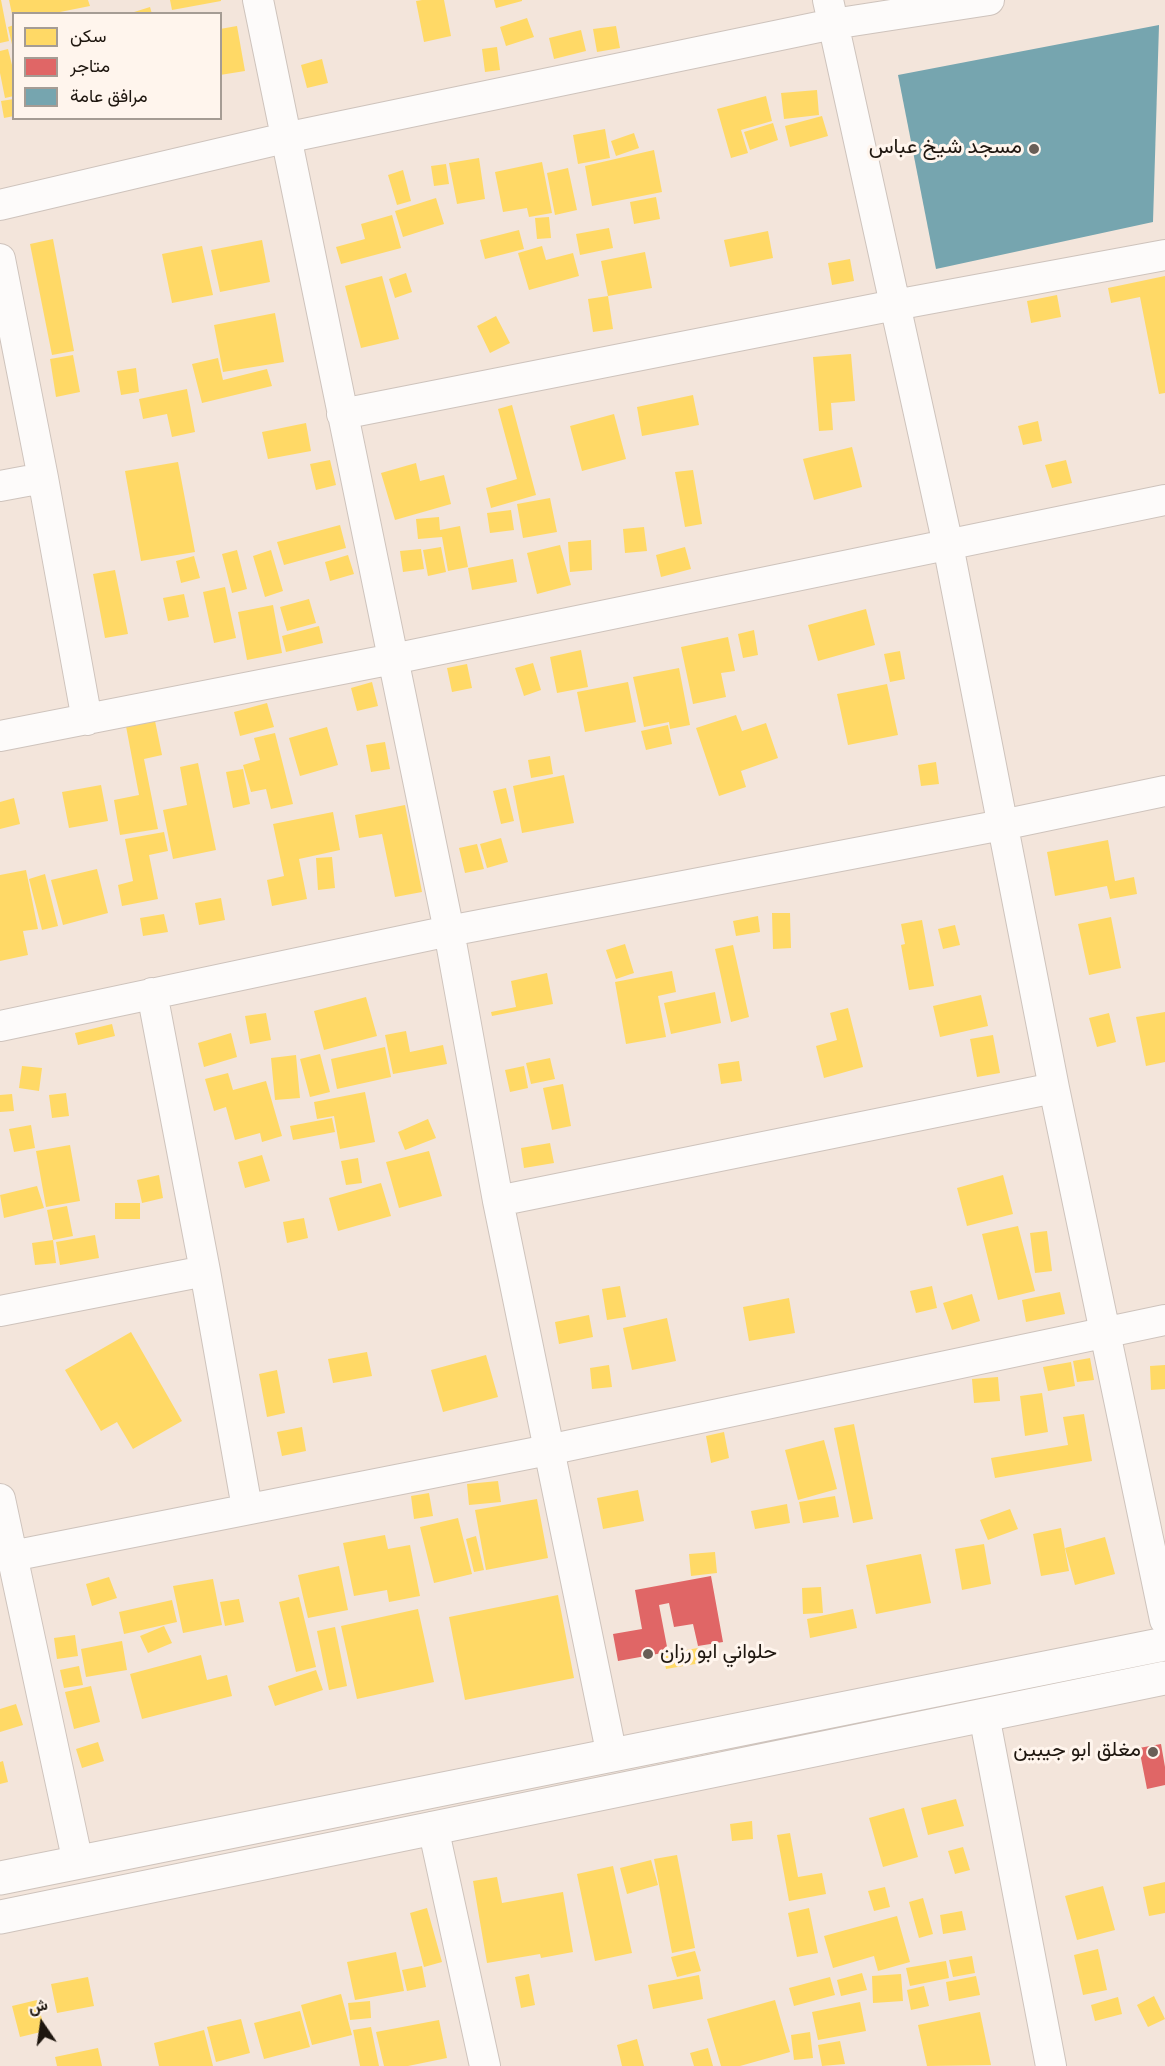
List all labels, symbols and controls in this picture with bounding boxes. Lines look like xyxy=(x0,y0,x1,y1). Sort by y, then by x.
legend xyxy=(12,12,222,120)
text: سكن xyxy=(70,23,106,50)
text: متاجر xyxy=(70,53,110,80)
text: مرافق عامة xyxy=(70,83,148,110)
place label: مسجد شيخ عباس xyxy=(869,136,1022,162)
marker: مسجد شيخ عباس xyxy=(1027,142,1041,156)
place label: حلواني ابو رزان xyxy=(660,1641,777,1667)
marker: حلواني ابو رزان xyxy=(641,1647,655,1661)
place label: مغلق ابو جيبين xyxy=(1013,1739,1141,1765)
marker: مغلق ابو جيبين xyxy=(1146,1745,1160,1759)
text: ش xyxy=(26,1993,50,2020)
north arrow xyxy=(12,1994,72,2054)

